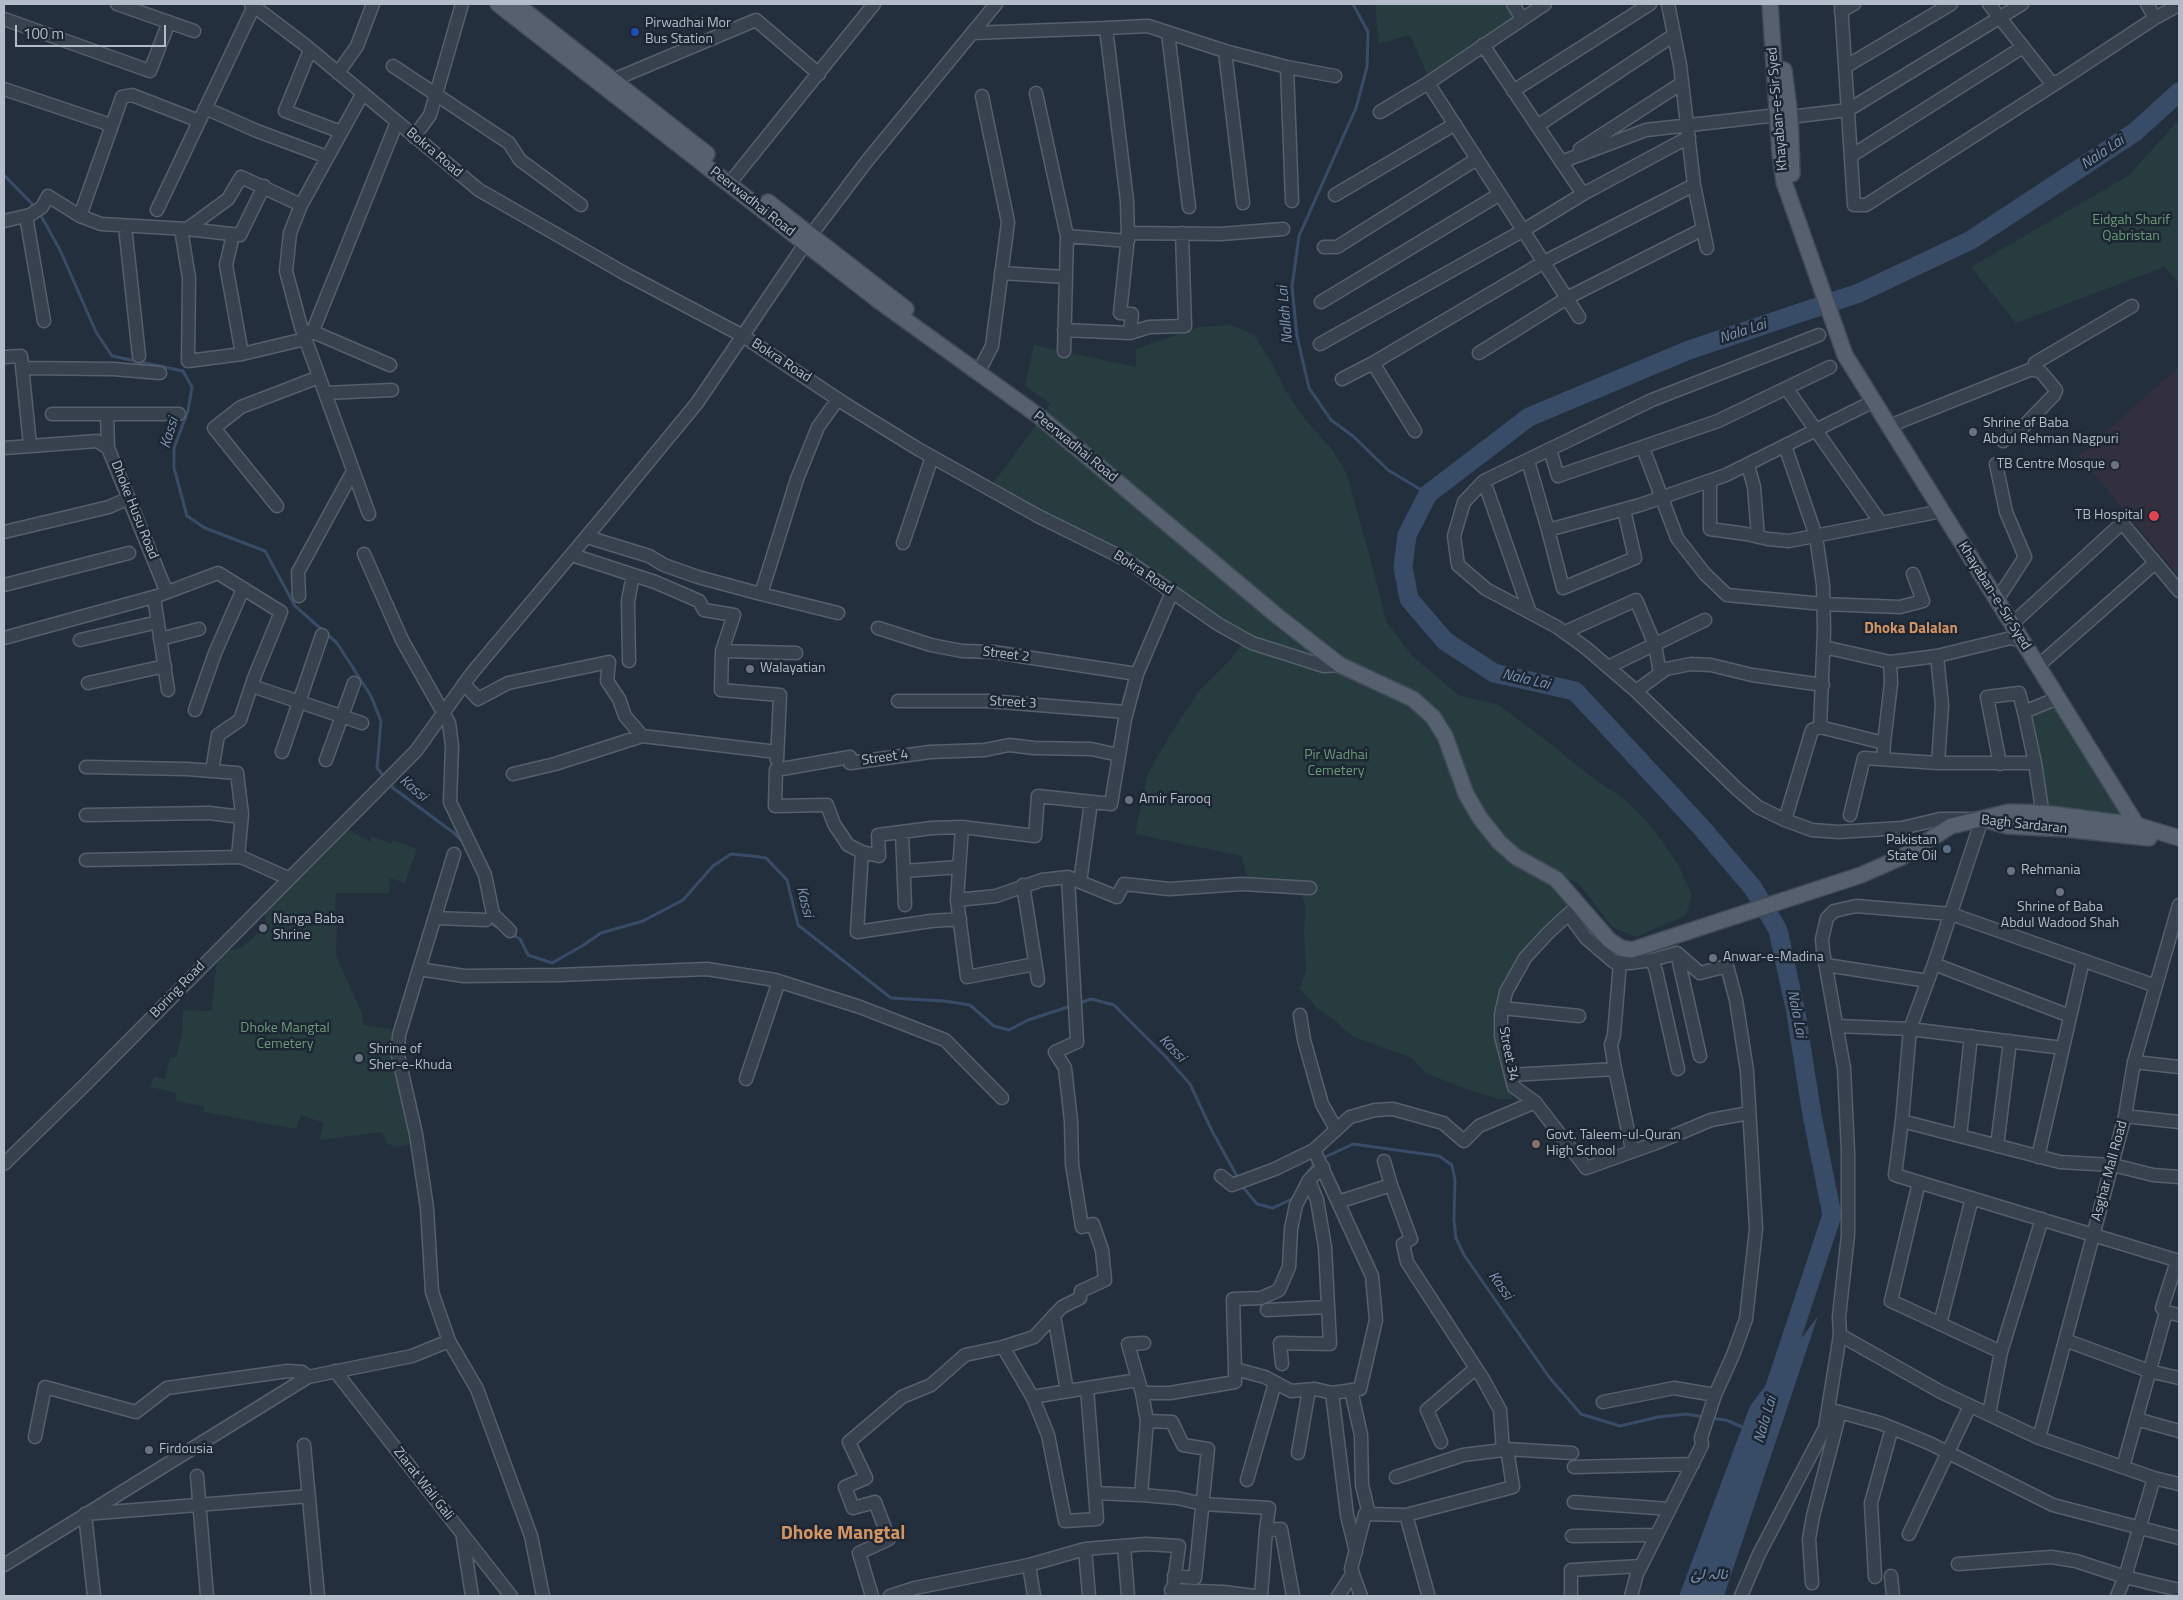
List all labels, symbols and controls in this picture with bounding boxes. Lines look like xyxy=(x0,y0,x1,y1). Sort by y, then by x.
scale bar xyxy=(18,15,169,47)
place label: Pirwadhai Mor Bus Station xyxy=(645,16,731,48)
text: 100 m xyxy=(23,22,64,45)
marker: Pirwadhai Mor Bus Station xyxy=(629,26,641,38)
street label: Khayaban-e-Sir Syed xyxy=(1764,46,1792,172)
street label: Bokra Road xyxy=(403,125,465,181)
water label: Nala Lai xyxy=(2078,132,2128,174)
street label: Peerwadhai Road xyxy=(706,164,798,240)
park label: Eidgah Sharif Qabristan xyxy=(2092,213,2170,246)
water label: Nallah Lai xyxy=(1274,285,1298,345)
water label: Nala Lai xyxy=(1717,316,1769,348)
street label: Bokra Road xyxy=(748,335,814,387)
street label: Peerwadhai Road xyxy=(1030,408,1120,486)
water label: Kassi xyxy=(157,416,183,450)
place label: Shrine of Baba Abdul Rehman Nagpuri xyxy=(1983,416,2119,448)
marker: Shrine of Baba Abdul Rehman Nagpuri xyxy=(1967,426,1979,438)
place label: TB Centre Mosque xyxy=(1997,457,2105,473)
street label: Dhoke Husu Road xyxy=(107,458,161,562)
marker: TB Centre Mosque xyxy=(2109,459,2121,471)
place label: TB Hospital xyxy=(2075,508,2143,524)
marker: TB Hospital xyxy=(2147,509,2161,523)
street label: Khayaban-e-Sir Syed xyxy=(1954,539,2034,653)
street label: Bokra Road xyxy=(1110,547,1176,599)
district label: Dhoka Dalalan xyxy=(1864,620,1958,638)
street label: Street 2 xyxy=(982,644,1030,666)
place label: Walayatian xyxy=(760,661,826,677)
marker: Walayatian xyxy=(744,663,756,675)
water label: Nala Lai xyxy=(1501,666,1551,694)
street label: Street 3 xyxy=(989,693,1037,713)
street label: Street 4 xyxy=(861,746,909,770)
park label: Pir Wadhai Cemetery xyxy=(1304,748,1368,780)
water label: Kassi xyxy=(395,772,431,806)
place label: Amir Farooq xyxy=(1139,792,1211,808)
marker: Amir Farooq xyxy=(1123,794,1135,806)
street label: Bagh Sardaran xyxy=(1980,812,2068,838)
place label: Pakistan State Oil xyxy=(1886,833,1937,866)
marker: Pakistan State Oil xyxy=(1941,843,1953,855)
place label: Rehmania xyxy=(2021,863,2080,879)
marker: Rehmania xyxy=(2005,865,2017,877)
water label: Kassi xyxy=(792,885,816,919)
marker: Shrine of Baba Abdul Wadood Shah xyxy=(2054,886,2066,898)
place label: Shrine of Baba Abdul Wadood Shah xyxy=(2001,900,2119,932)
place label: Nanga Baba Shrine xyxy=(273,912,344,944)
marker: Nanga Baba Shrine xyxy=(257,922,269,934)
place label: Anwar-e-Madina xyxy=(1723,950,1824,966)
marker: Anwar-e-Madina xyxy=(1707,952,1719,964)
street label: Boring Road xyxy=(147,958,209,1022)
water label: Nala Lai xyxy=(1783,989,1809,1039)
park label: Dhoke Mangtal Cemetery xyxy=(240,1021,330,1054)
street label: Street 34 xyxy=(1495,1025,1521,1083)
water label: Kassi xyxy=(1155,1032,1189,1066)
place label: Shrine of Sher-e-Khuda xyxy=(369,1042,452,1074)
marker: Shrine of Sher-e-Khuda xyxy=(353,1052,365,1064)
street label: Asghar Mall Road xyxy=(2089,1119,2131,1223)
place label: Govt. Taleem-ul-Quran High School xyxy=(1546,1128,1681,1160)
marker: Govt. Taleem-ul-Quran High School xyxy=(1530,1138,1542,1150)
water label: Kassi xyxy=(1484,1268,1516,1304)
water label: Nala Lai xyxy=(1751,1395,1781,1445)
place label: Firdousia xyxy=(159,1442,213,1458)
marker: Firdousia xyxy=(143,1444,155,1456)
street label: Ziarat Wali Gali xyxy=(389,1444,457,1524)
district label: Dhoke Mangtal xyxy=(781,1523,905,1545)
water label: نالہ لئ xyxy=(1691,1566,1727,1584)

